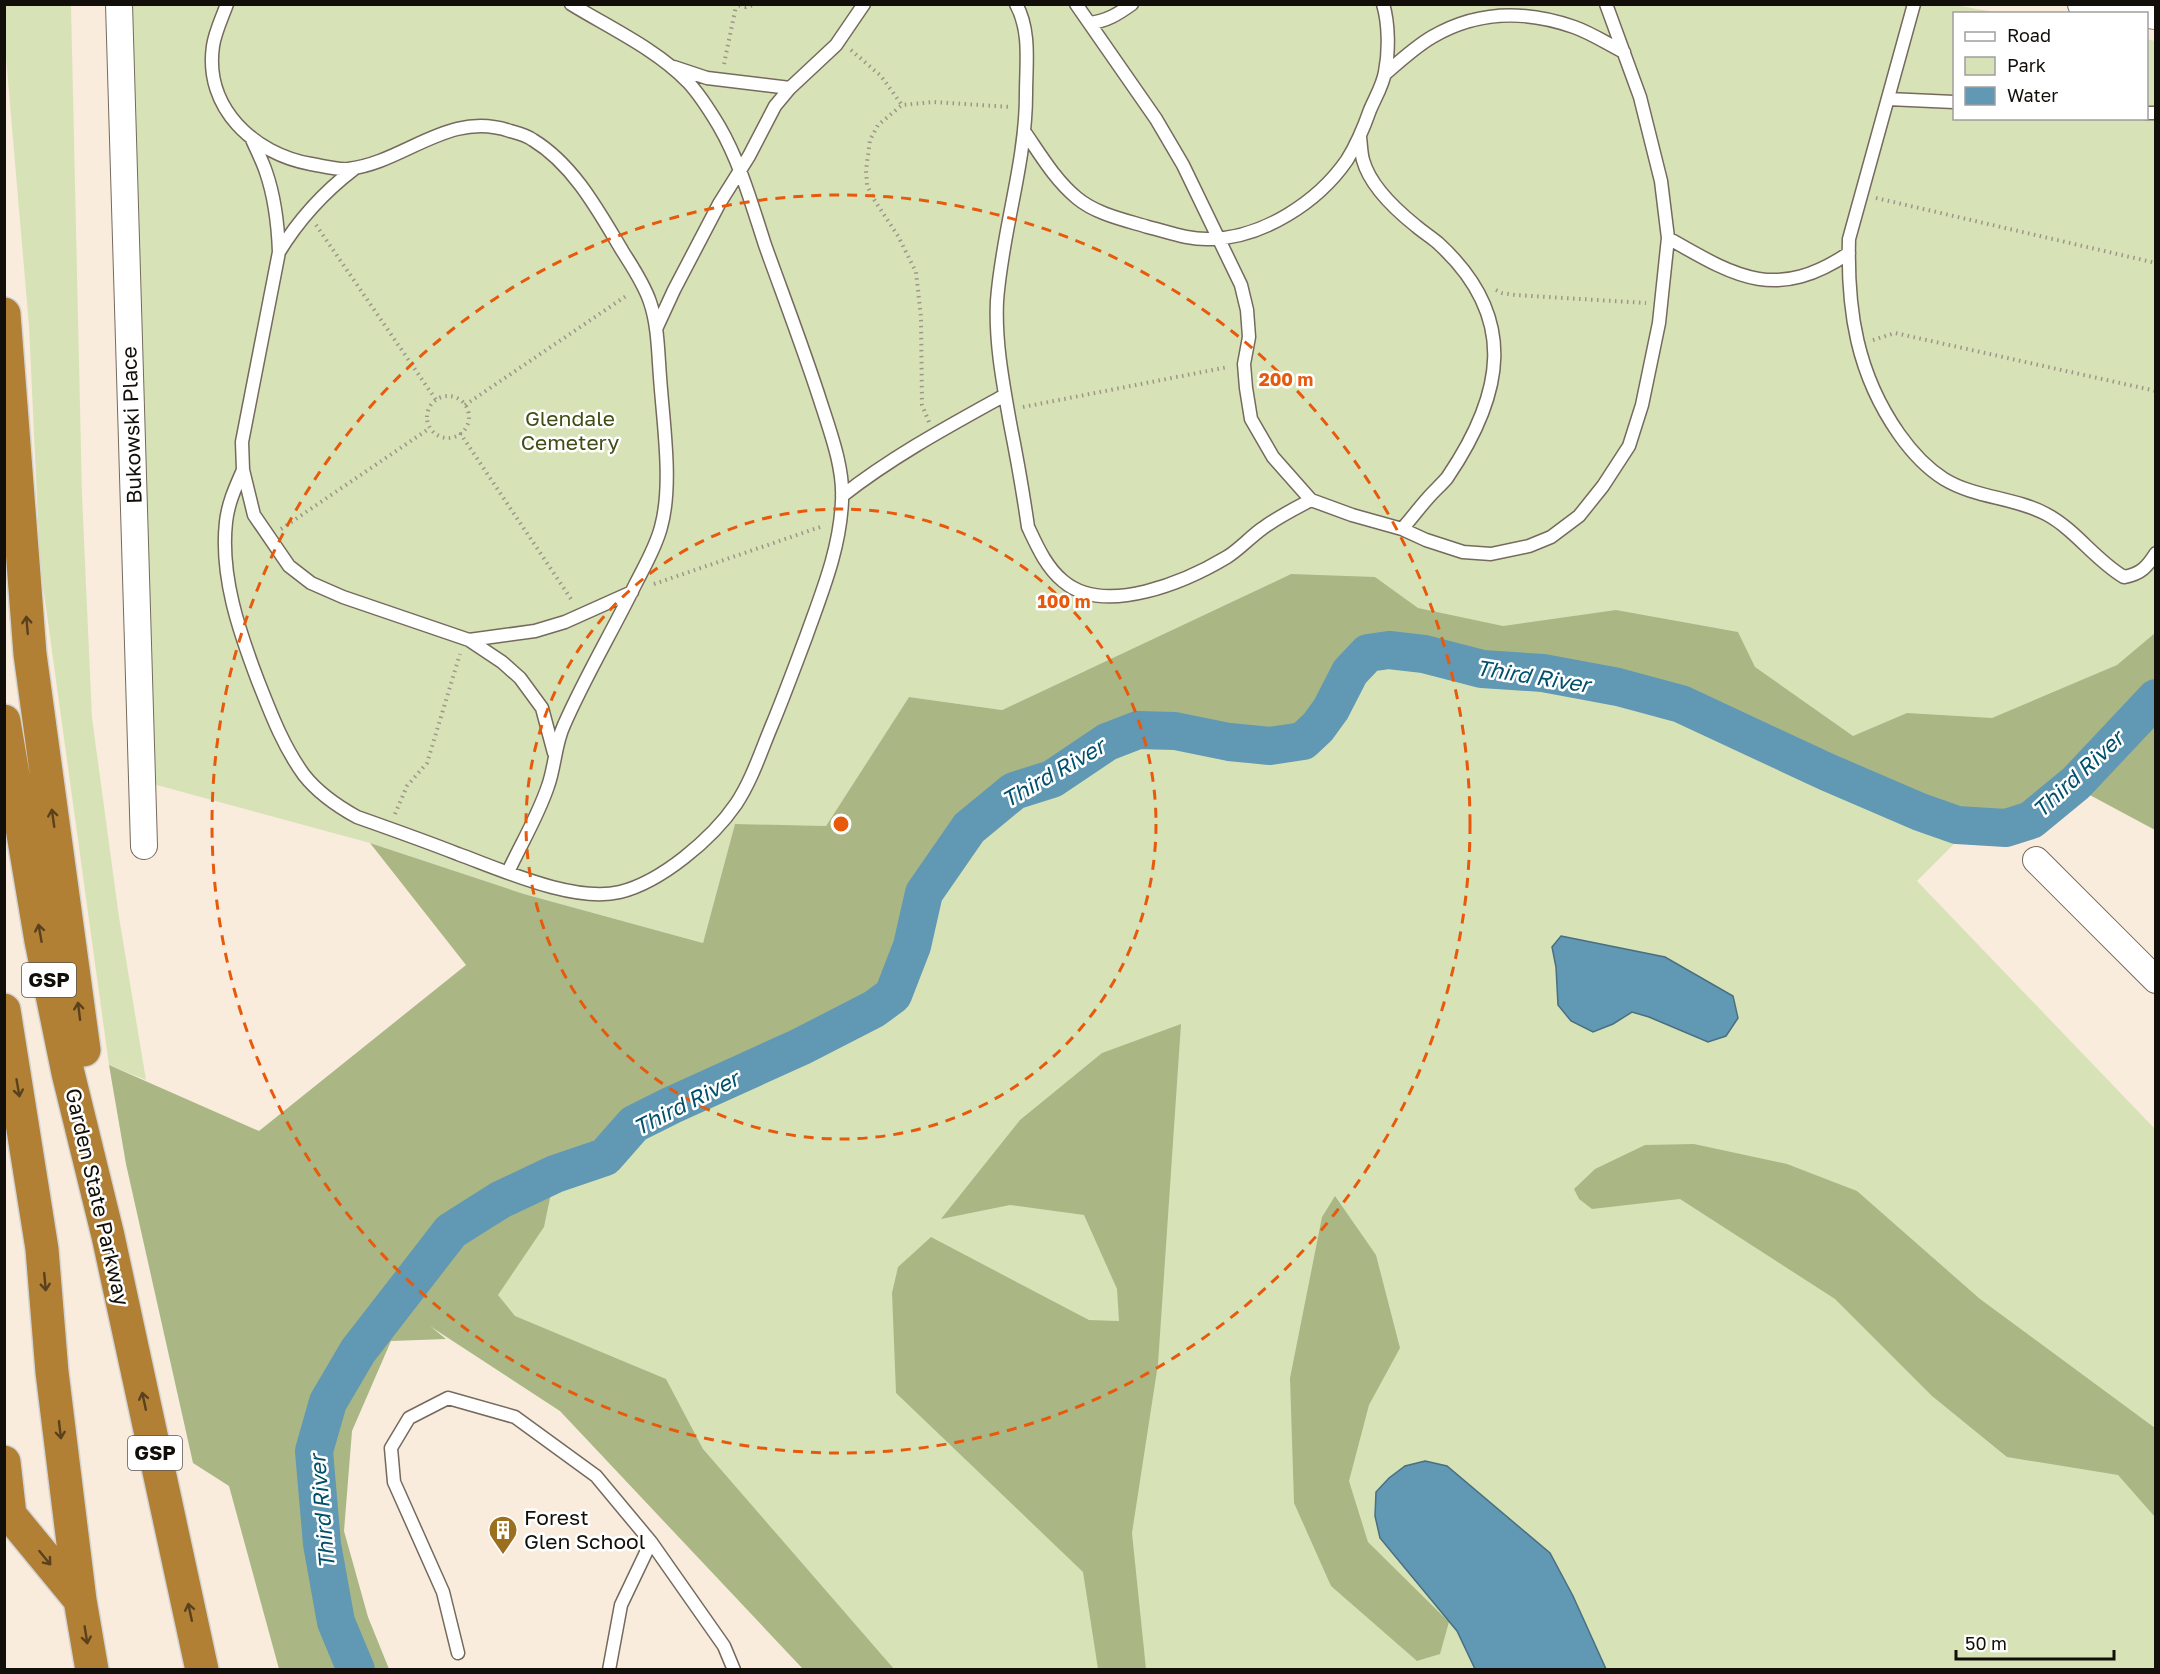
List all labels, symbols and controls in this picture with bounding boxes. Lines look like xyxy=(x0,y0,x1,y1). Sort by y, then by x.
legend xyxy=(1953,12,2148,120)
text: Road xyxy=(2007,24,2051,46)
text: Park xyxy=(2007,54,2046,76)
text: Water xyxy=(2007,84,2058,106)
street label: Bukowski Place xyxy=(115,346,147,504)
text: 200 m xyxy=(1259,368,1313,390)
park label: Glendale Cemetery xyxy=(521,405,619,455)
text: 100 m xyxy=(1038,590,1090,612)
one-way arrow xyxy=(21,615,32,635)
water label: Third River xyxy=(1474,653,1595,698)
water label: Third River xyxy=(2027,722,2131,823)
water label: Third River xyxy=(996,731,1112,813)
one-way arrow xyxy=(48,809,59,828)
centre of rings xyxy=(831,814,851,834)
one-way arrow xyxy=(34,924,45,943)
road number: GSP xyxy=(22,963,76,997)
one-way arrow xyxy=(73,1002,84,1022)
water label: Third River xyxy=(629,1063,746,1141)
one-way arrow xyxy=(13,1078,24,1098)
street label: Garden State Parkway xyxy=(60,1086,136,1308)
one-way arrow xyxy=(39,1271,50,1291)
one-way arrow xyxy=(138,1392,149,1411)
one-way arrow xyxy=(54,1419,65,1439)
road number: GSP xyxy=(128,1436,182,1470)
water label: Third River xyxy=(303,1450,340,1570)
place label: Forest Glen School xyxy=(524,1504,645,1554)
building icon: Forest Glen School xyxy=(487,1514,519,1556)
one-way arrow xyxy=(39,1550,52,1566)
one-way arrow xyxy=(183,1603,195,1622)
scale bar xyxy=(1956,1623,2114,1661)
one-way arrow xyxy=(81,1625,92,1644)
text: 50 m xyxy=(1965,1632,2007,1654)

